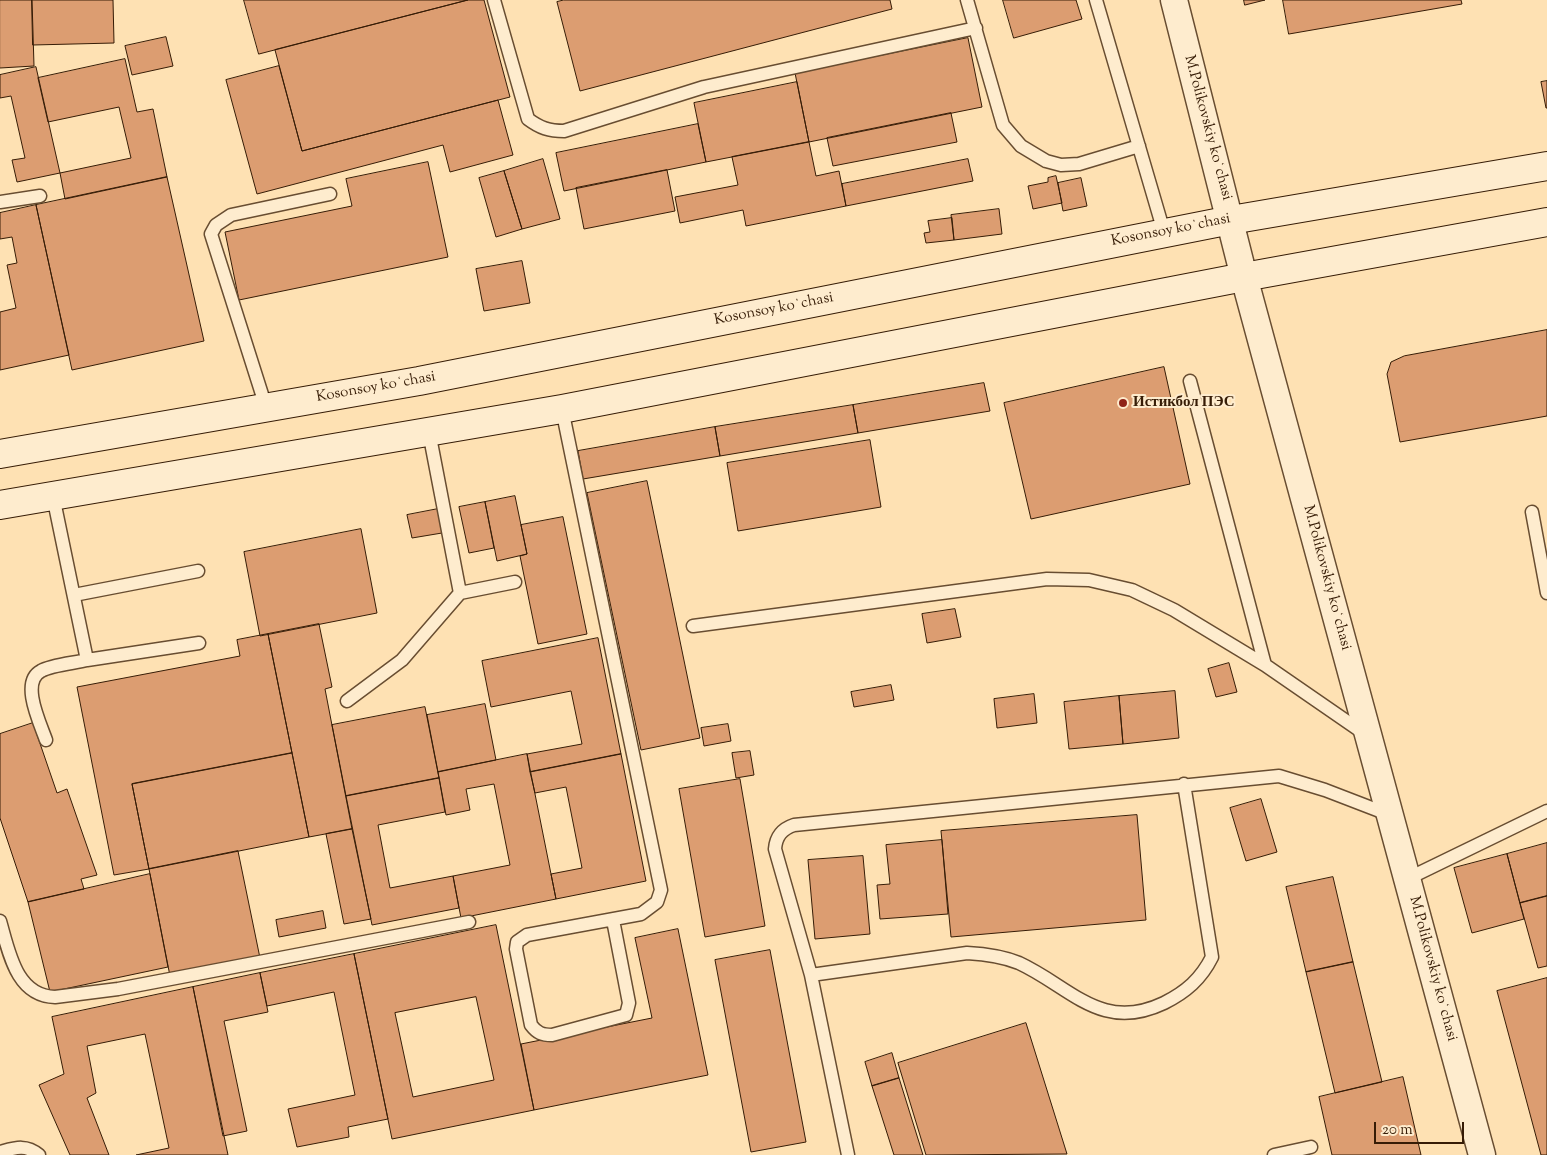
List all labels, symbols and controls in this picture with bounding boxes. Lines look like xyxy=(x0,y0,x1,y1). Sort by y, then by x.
street label: M.Polikovskiy koʻchasi xyxy=(1179,53,1235,203)
street label: Kosonsoy koʻchasi xyxy=(1110,211,1232,251)
street label: Kosonsoy koʻchasi xyxy=(713,290,835,330)
street label: Kosonsoy koʻchasi xyxy=(315,369,437,407)
place label: Истикбол ПЭС xyxy=(1133,394,1234,412)
marker: Истикбол ПЭС xyxy=(1117,397,1129,409)
street label: M.Polikovskiy koʻchasi xyxy=(1298,503,1354,653)
street label: M.Polikovskiy koʻchasi xyxy=(1404,894,1460,1044)
scale bar xyxy=(1377,1112,1467,1144)
text: 20 m xyxy=(1382,1120,1413,1141)

